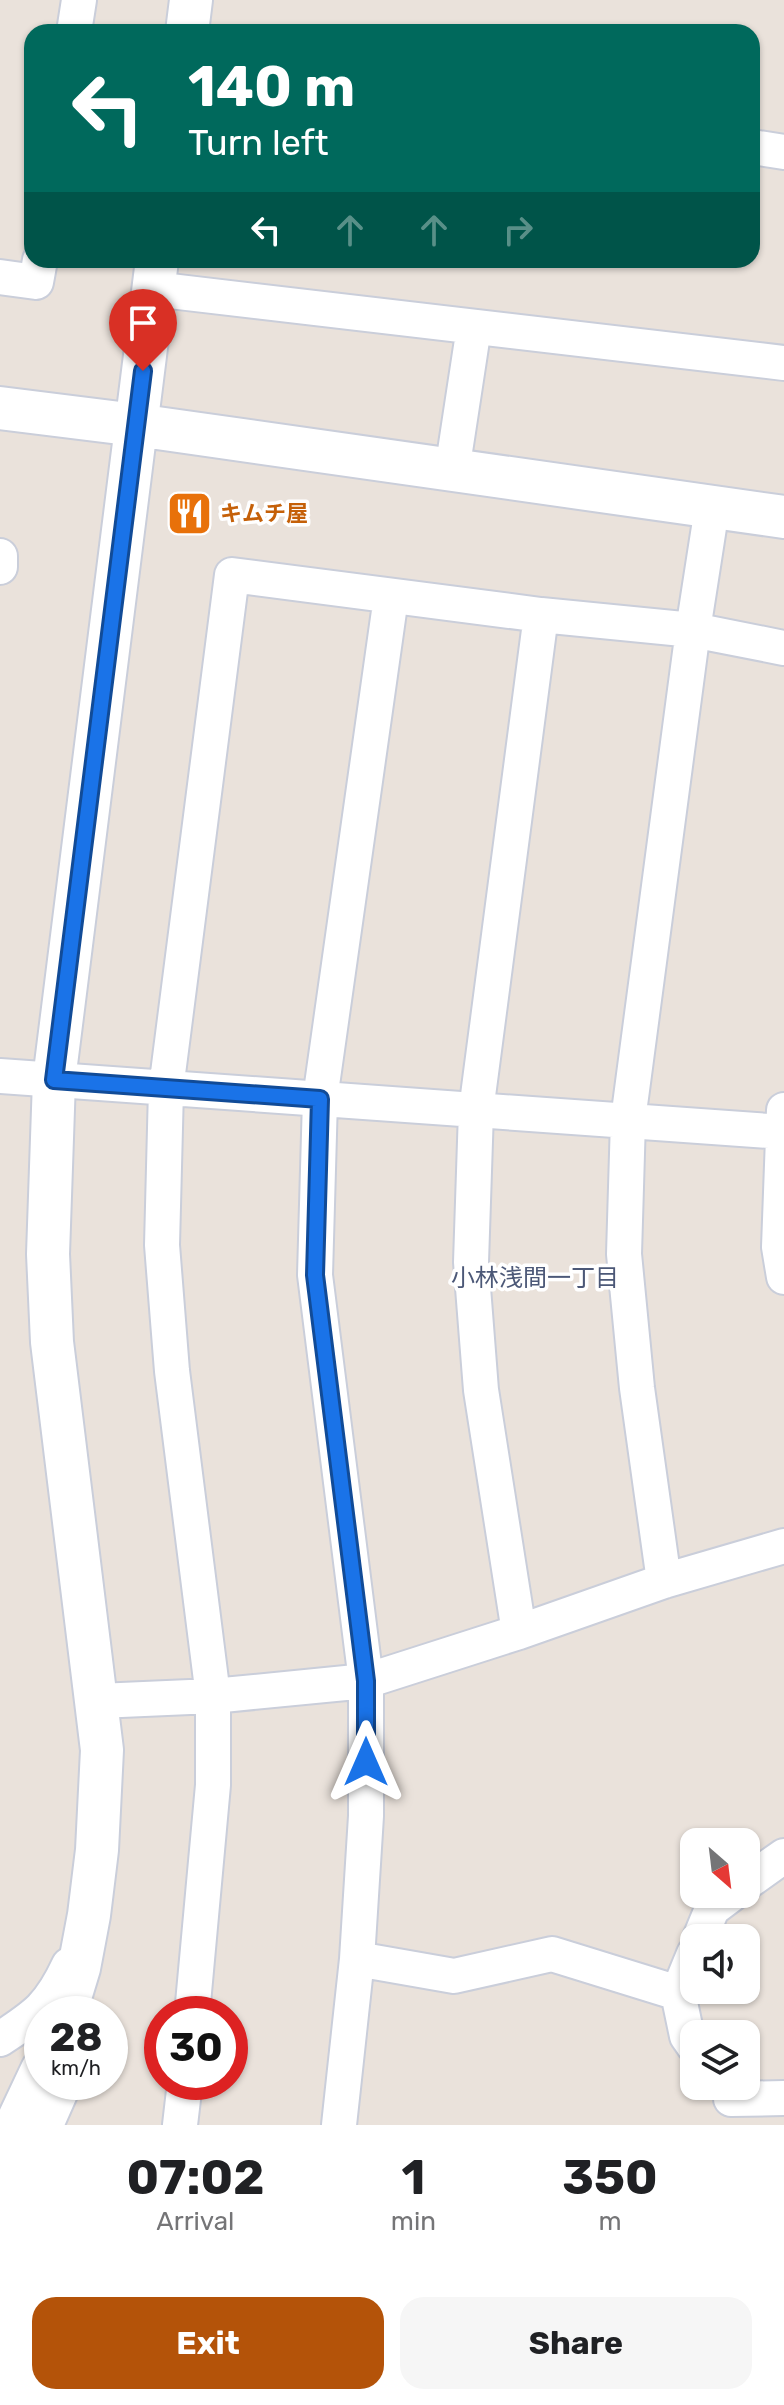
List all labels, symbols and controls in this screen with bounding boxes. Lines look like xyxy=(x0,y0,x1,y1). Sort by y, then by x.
text: 140 m xyxy=(188,54,355,120)
icon: left xyxy=(56,56,160,160)
text: Turn left xyxy=(188,121,329,164)
icon: left xyxy=(244,208,288,252)
icon: ahead xyxy=(328,208,372,252)
icon: ahead xyxy=(412,208,456,252)
icon: right xyxy=(496,208,540,252)
pin xyxy=(109,289,177,371)
icon: arrive xyxy=(121,301,165,345)
restaurant icon: キムチ屋 xyxy=(165,489,213,537)
place label: キムチ屋 xyxy=(220,500,308,527)
district label: 小林浅間一丁目 xyxy=(451,1264,619,1292)
position arrow xyxy=(324,1720,408,1804)
north arrow xyxy=(680,1828,760,1908)
map controls xyxy=(680,1828,760,2100)
button: sound xyxy=(680,1924,760,2004)
speed limit sign: 30 xyxy=(144,1996,248,2100)
text: 28 xyxy=(49,2014,103,2061)
button: layers xyxy=(680,2020,760,2100)
text: km/h xyxy=(51,2056,101,2080)
text: 07:02 xyxy=(126,2149,264,2206)
text: 1 xyxy=(401,2149,425,2206)
text: 350 xyxy=(562,2149,658,2206)
text: Arrival xyxy=(156,2206,234,2237)
text: min xyxy=(391,2206,436,2237)
text: m xyxy=(598,2206,622,2237)
button: Exit xyxy=(32,2297,384,2389)
button: Share xyxy=(400,2297,752,2389)

